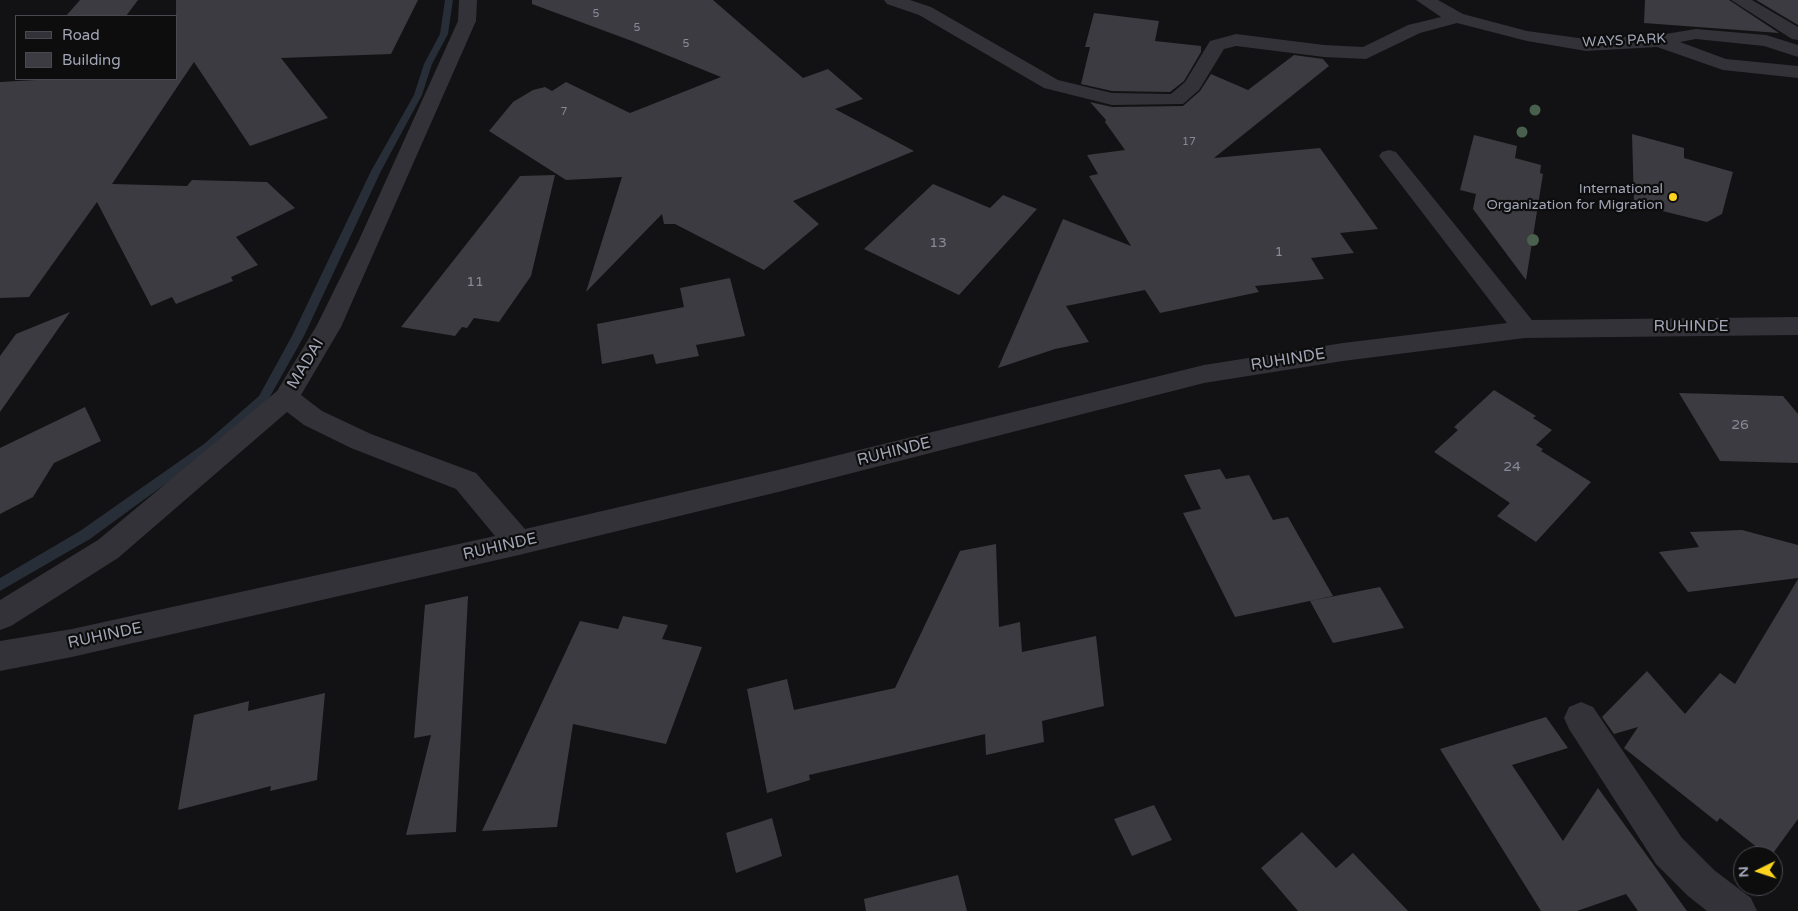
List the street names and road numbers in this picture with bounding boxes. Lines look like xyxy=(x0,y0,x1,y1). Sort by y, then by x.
street label: WAYS PARK xyxy=(1582,30,1666,52)
street label: RUHINDE xyxy=(1653,317,1729,337)
street label: MADAI xyxy=(283,335,329,393)
street label: RUHINDE xyxy=(1249,345,1327,375)
street label: RUHINDE xyxy=(855,434,933,470)
street label: RUHINDE xyxy=(461,529,539,565)
street label: RUHINDE xyxy=(66,619,144,653)

